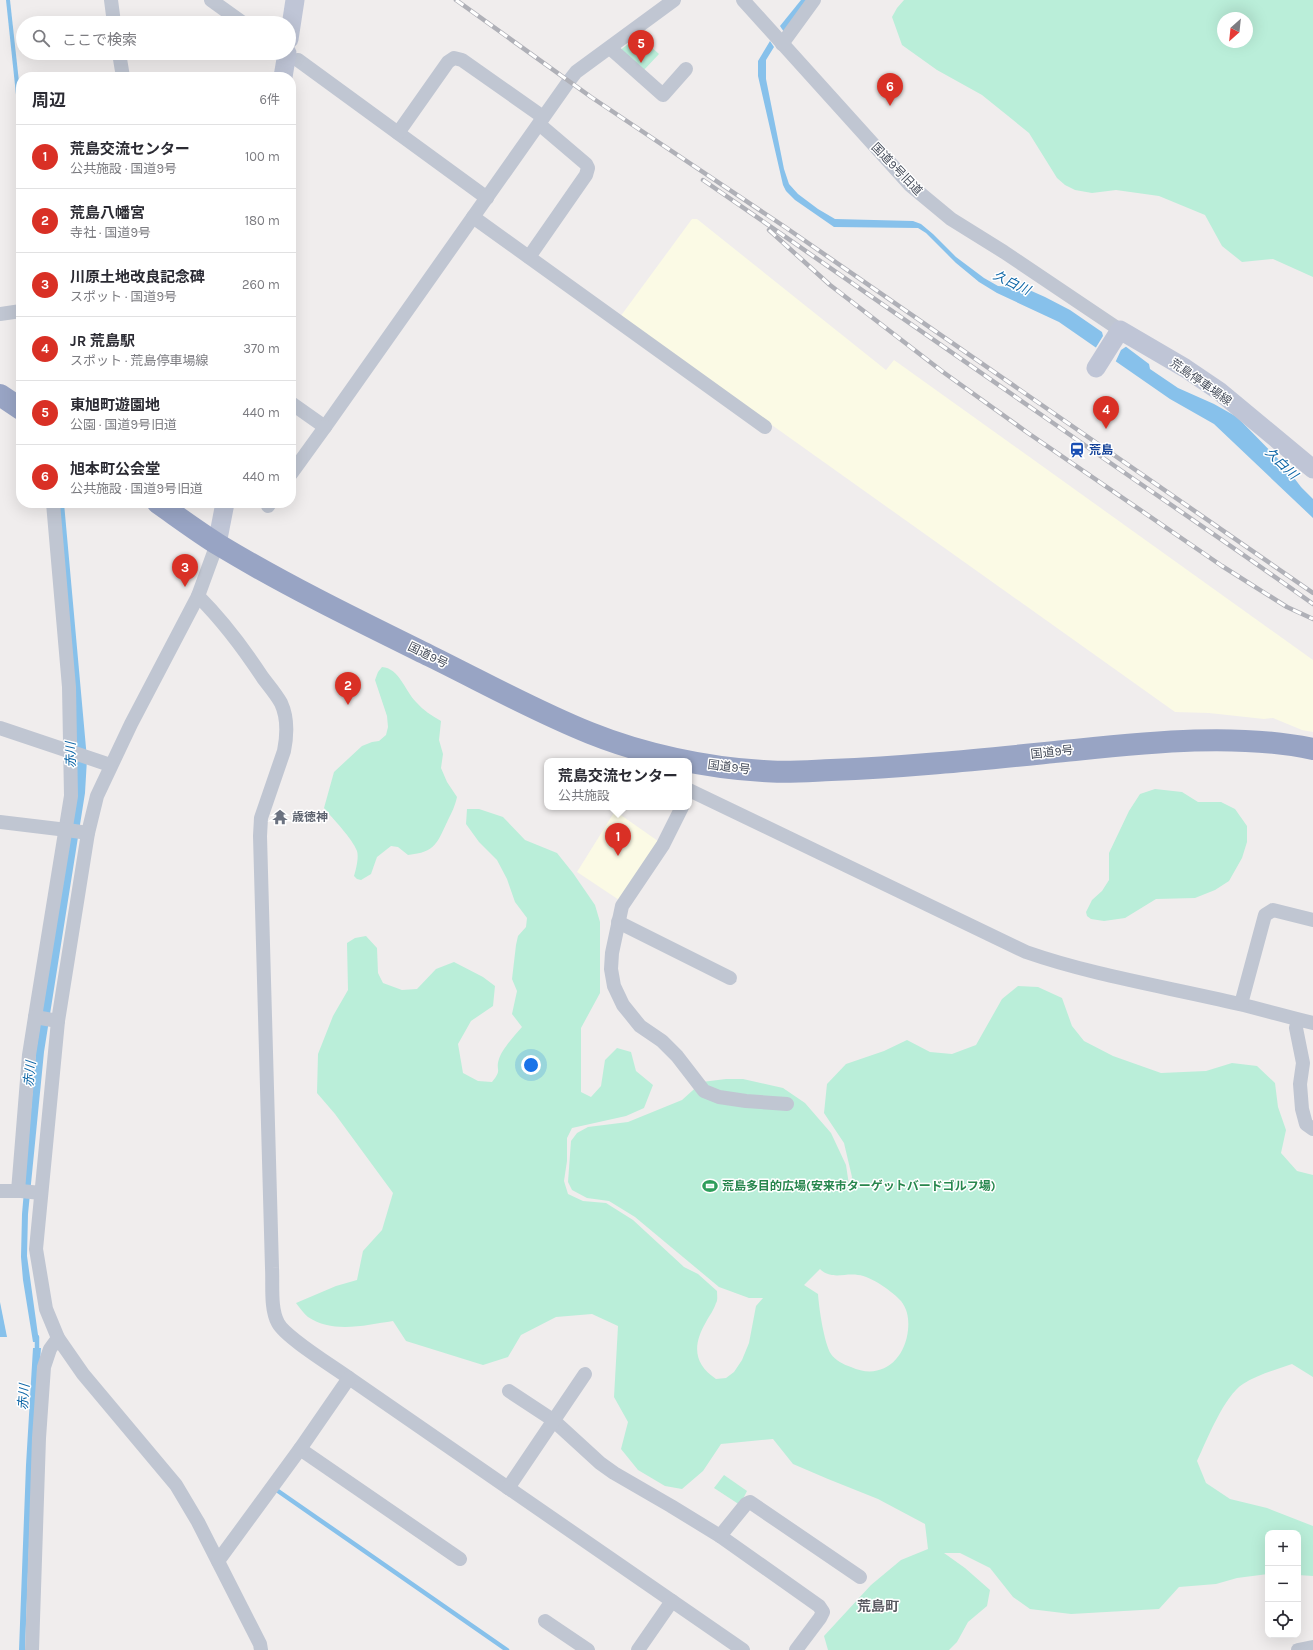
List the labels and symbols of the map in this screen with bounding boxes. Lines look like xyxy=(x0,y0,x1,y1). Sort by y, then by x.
north arrow xyxy=(1217,12,1253,48)
pin: 5 xyxy=(628,30,654,63)
pin: 6 xyxy=(877,73,903,106)
street label: 国道9号旧道 xyxy=(869,140,925,198)
water label: 久白川 xyxy=(991,267,1034,299)
street label: 荒島停車場線 xyxy=(1167,356,1235,408)
pin: 4 xyxy=(1093,396,1119,429)
station icon: 荒島 xyxy=(1068,441,1086,459)
place label: 荒島 xyxy=(1089,443,1113,457)
water label: 久白川 xyxy=(1262,444,1302,484)
pin: 3 xyxy=(172,554,198,587)
street label: 国道9号 xyxy=(406,639,450,671)
pin: 2 xyxy=(335,672,361,705)
water label: 赤川 xyxy=(63,740,78,768)
street label: 国道9号 xyxy=(1030,743,1074,761)
street label: 国道9号 xyxy=(707,757,751,777)
temple icon: 歳徳神 xyxy=(271,808,289,826)
place label: 歳徳神 xyxy=(292,810,328,824)
pin: 1 xyxy=(605,823,631,856)
your location xyxy=(521,1055,541,1075)
water label: 赤川 xyxy=(21,1058,39,1088)
sports icon: 荒島多目的広場(安来市ターゲットバードゴルフ場) xyxy=(701,1177,719,1195)
place label: 荒島多目的広場(安来市ターゲットバードゴルフ場) xyxy=(722,1179,996,1193)
water label: 赤川 xyxy=(15,1382,32,1411)
district label: 荒島町 xyxy=(857,1598,899,1615)

